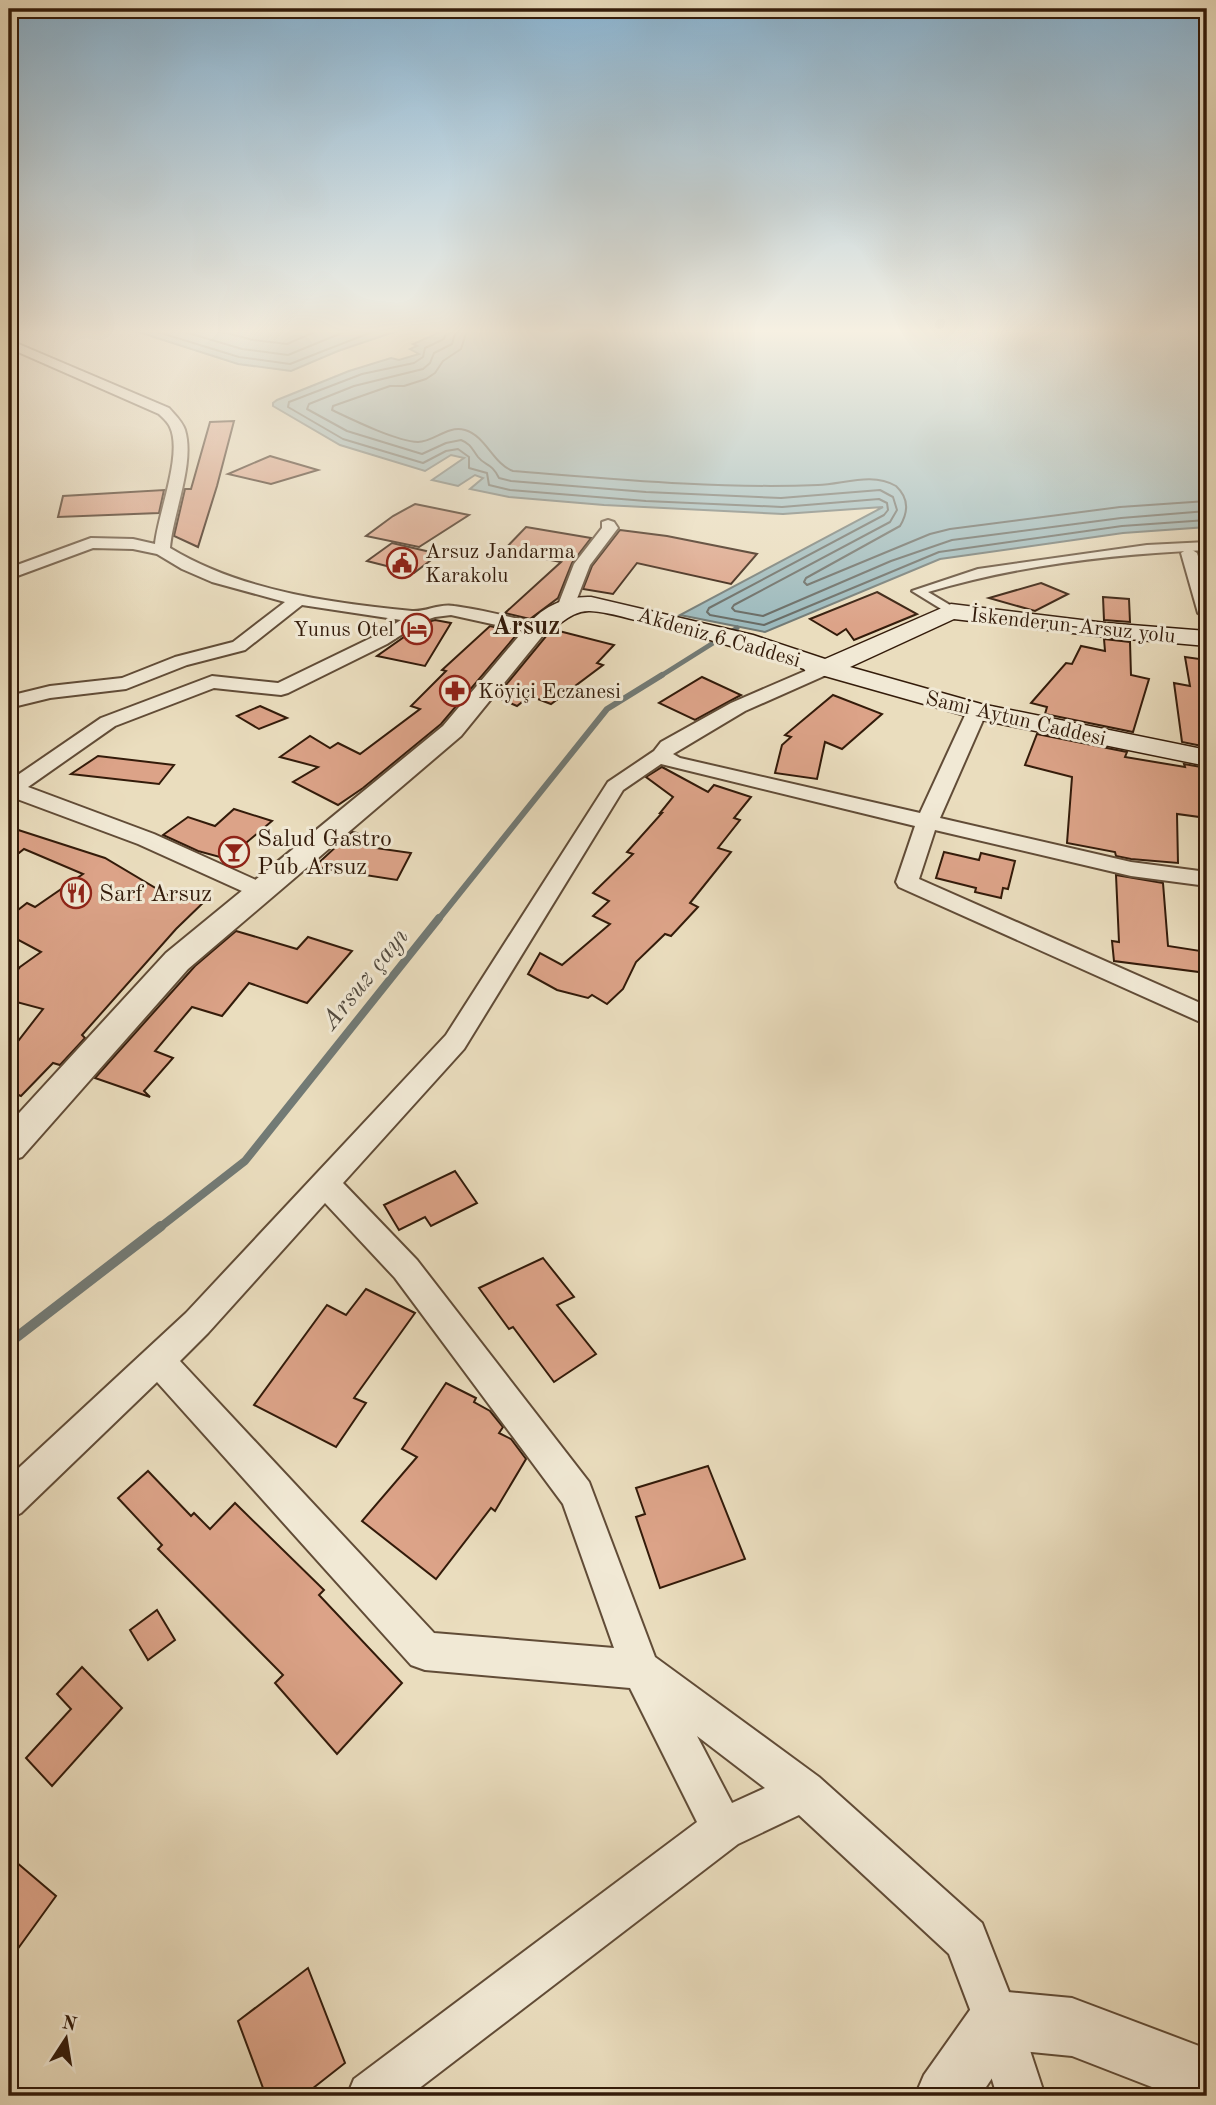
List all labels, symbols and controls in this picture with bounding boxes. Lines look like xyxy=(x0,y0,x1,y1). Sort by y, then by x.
place label: Arsuz Jandarma Karakolu xyxy=(425,542,575,587)
public building icon: Arsuz Jandarma Karakolu xyxy=(385,546,419,580)
street label: İskenderun-Arsuz yolu xyxy=(969,601,1177,648)
street label: Akdeniz 6 Caddesi xyxy=(635,605,803,672)
hotel icon: Yunus Otel xyxy=(400,612,434,646)
district label: Arsuz xyxy=(492,614,560,640)
place label: Yunus Otel xyxy=(293,620,394,641)
pharmacy icon: Köyiçi Eczanesi xyxy=(438,674,472,708)
place label: Köyiçi Eczanesi xyxy=(478,682,621,703)
street label: Sami Aytun Caddesi xyxy=(923,688,1108,750)
place label: Salud Gastro Pub Arsuz xyxy=(257,828,392,880)
bar icon: Salud Gastro Pub Arsuz xyxy=(217,835,251,869)
restaurant icon: Sarf Arsuz xyxy=(59,876,93,910)
place label: Sarf Arsuz xyxy=(99,883,212,907)
water label: Arsuz çayı xyxy=(316,924,414,1036)
north arrow xyxy=(32,2004,102,2074)
text: N xyxy=(60,2014,79,2036)

